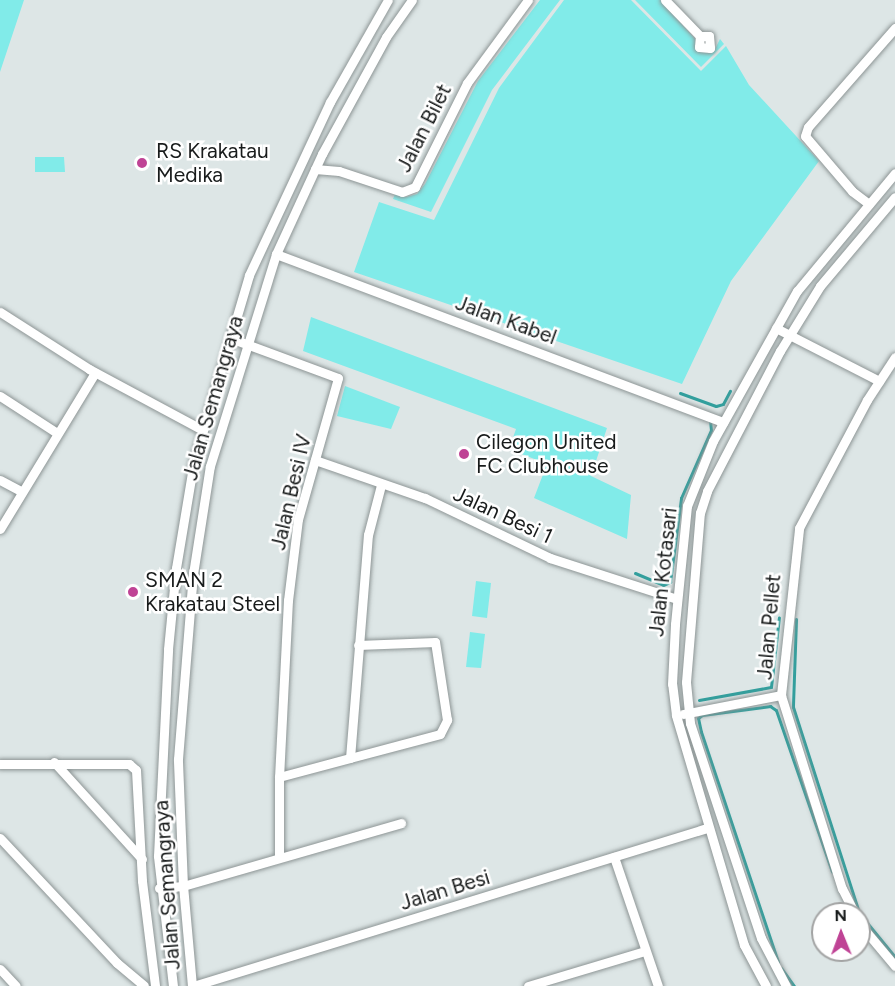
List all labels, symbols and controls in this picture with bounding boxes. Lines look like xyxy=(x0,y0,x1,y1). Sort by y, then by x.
street label: Jalan Bilet xyxy=(391,80,457,176)
place label: RS Krakatau Medika xyxy=(156,138,269,188)
marker: RS Krakatau Medika xyxy=(133,154,151,172)
street label: Jalan Kabel xyxy=(452,290,560,350)
street label: Jalan Semangraya xyxy=(177,313,249,483)
place label: Cilegon United FC Clubhouse xyxy=(476,429,617,479)
street label: Jalan Besi IV xyxy=(265,432,317,552)
marker: Cilegon United FC Clubhouse xyxy=(457,447,471,461)
street label: Jalan Besi 1 xyxy=(449,481,557,549)
street label: Jalan Kotasari xyxy=(644,506,682,638)
place label: SMAN 2 Krakatau Steel xyxy=(145,567,280,617)
street label: Jalan Pellet xyxy=(752,573,786,681)
marker: SMAN 2 Krakatau Steel xyxy=(126,585,140,599)
street label: Jalan Semangraya xyxy=(149,799,185,971)
street label: Jalan Besi xyxy=(397,864,493,916)
north arrow xyxy=(811,902,871,962)
text: N xyxy=(834,906,847,925)

